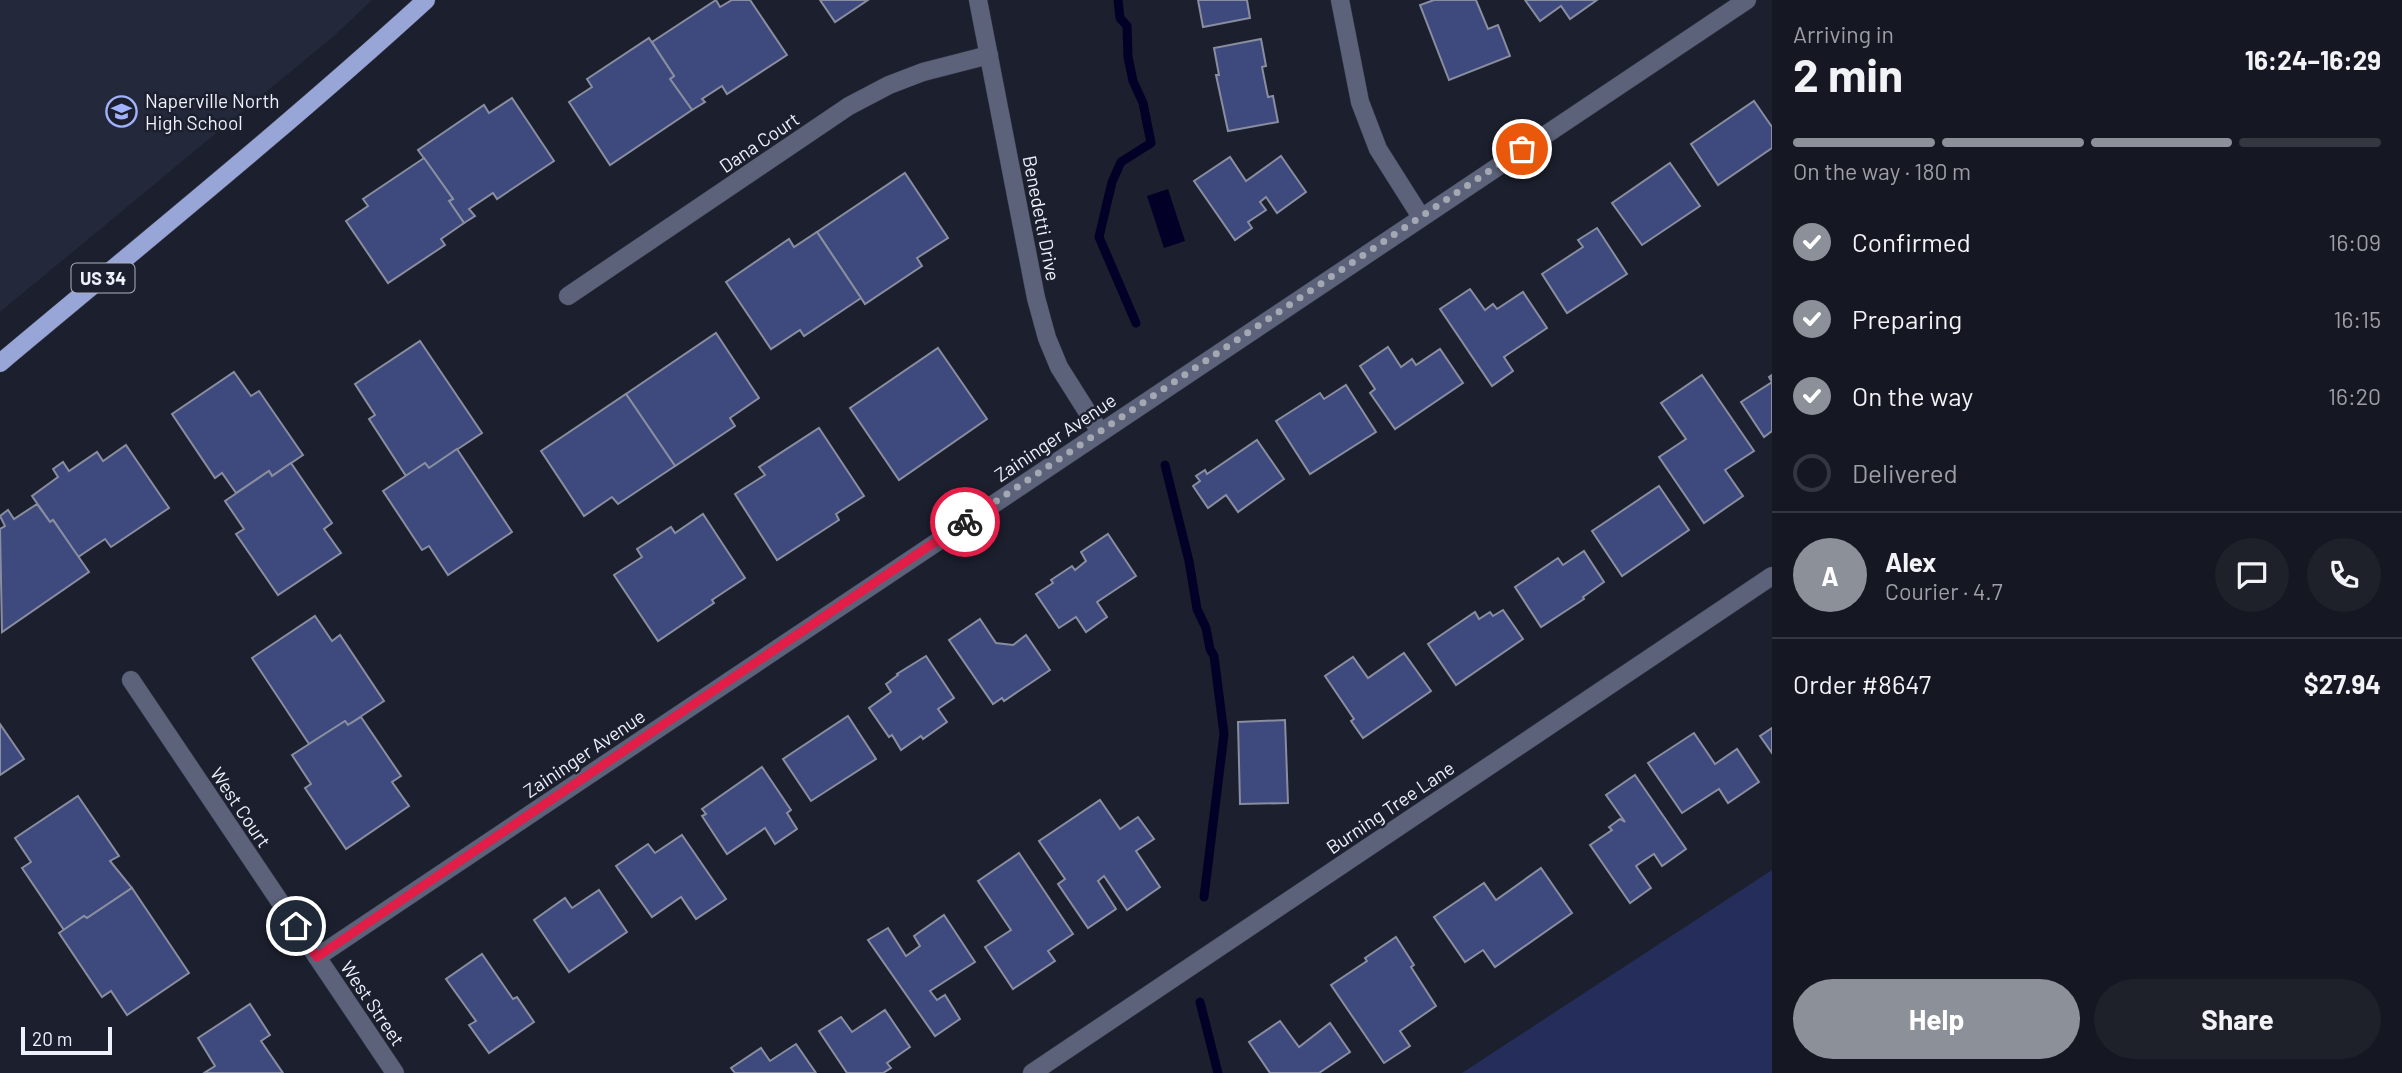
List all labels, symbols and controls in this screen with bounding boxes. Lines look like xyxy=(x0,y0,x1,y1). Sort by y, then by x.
text: Arriving in xyxy=(1793,20,1894,48)
text: 16:24–16:29 xyxy=(2245,44,2381,75)
text: 2 min xyxy=(1793,46,1903,101)
place label: Naperville North High School xyxy=(145,89,280,134)
school or university icon: Naperville North High School xyxy=(105,94,139,128)
street label: Dana Court xyxy=(715,107,803,177)
pin xyxy=(1492,119,1552,179)
icon: bag xyxy=(1503,130,1541,168)
street label: Benedetti Drive xyxy=(1019,153,1065,283)
text: On the way · 180 m xyxy=(1793,157,1971,185)
icon: check xyxy=(1793,223,1831,261)
text: Confirmed xyxy=(1852,226,1971,257)
text: 16:09 xyxy=(2328,228,2381,256)
road number: US 34 xyxy=(72,264,134,292)
icon: check xyxy=(1793,300,1831,338)
text: Preparing xyxy=(1852,303,1962,334)
text: 16:15 xyxy=(2333,305,2381,333)
icon: check xyxy=(1793,377,1831,415)
text: On the way xyxy=(1852,380,1973,411)
text: 16:20 xyxy=(2328,382,2381,410)
street label: Zaininger Avenue xyxy=(990,388,1120,486)
text: Delivered xyxy=(1852,457,1958,488)
courier xyxy=(930,487,1000,557)
icon: bike xyxy=(946,503,984,541)
button: chat xyxy=(2215,538,2289,612)
button: phone xyxy=(2307,538,2381,612)
text: Alex xyxy=(1885,546,1936,577)
text: A xyxy=(1821,560,1839,591)
text: Courier · 4.7 xyxy=(1885,577,2003,605)
text: Order #8647 xyxy=(1793,668,1931,699)
text: $27.94 xyxy=(2304,668,2381,699)
street label: Zaininger Avenue xyxy=(519,704,649,802)
street label: Burning Tree Lane xyxy=(1322,756,1458,858)
street label: West Court xyxy=(206,763,276,851)
pin xyxy=(266,896,326,956)
icon: home xyxy=(277,907,315,945)
street label: West Street xyxy=(336,956,410,1050)
button: Help xyxy=(1793,979,2080,1059)
button: Share xyxy=(2094,979,2381,1059)
scale bar xyxy=(21,1024,112,1056)
text: 20 m xyxy=(32,1027,72,1050)

